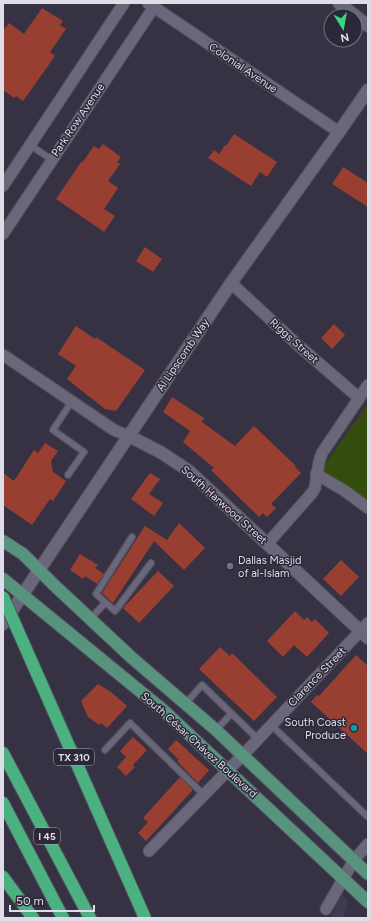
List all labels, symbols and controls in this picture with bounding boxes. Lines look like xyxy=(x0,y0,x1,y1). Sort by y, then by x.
north arrow xyxy=(323,8,363,48)
text: N xyxy=(339,30,350,45)
street label: Colonial Avenue xyxy=(206,40,280,96)
street label: Park Row Avenue xyxy=(49,81,107,159)
street label: Al Lipscomb Way xyxy=(154,316,212,394)
street label: Riggs Street xyxy=(267,316,321,366)
street label: South Harwood Street xyxy=(178,463,270,547)
place label: Dallas Masjid of al-Islam xyxy=(238,554,301,580)
marker: Dallas Masjid of al-Islam xyxy=(225,561,235,571)
street label: Clarence Street xyxy=(285,645,349,709)
street label: South César Chávez Boulevard xyxy=(138,689,260,801)
place label: South Coast Produce xyxy=(285,716,346,742)
marker: South Coast Produce xyxy=(349,723,359,733)
road number: TX 310 xyxy=(54,749,94,765)
road number: I 45 xyxy=(34,828,60,844)
scale bar xyxy=(10,887,94,913)
text: 50 m xyxy=(16,894,44,908)

